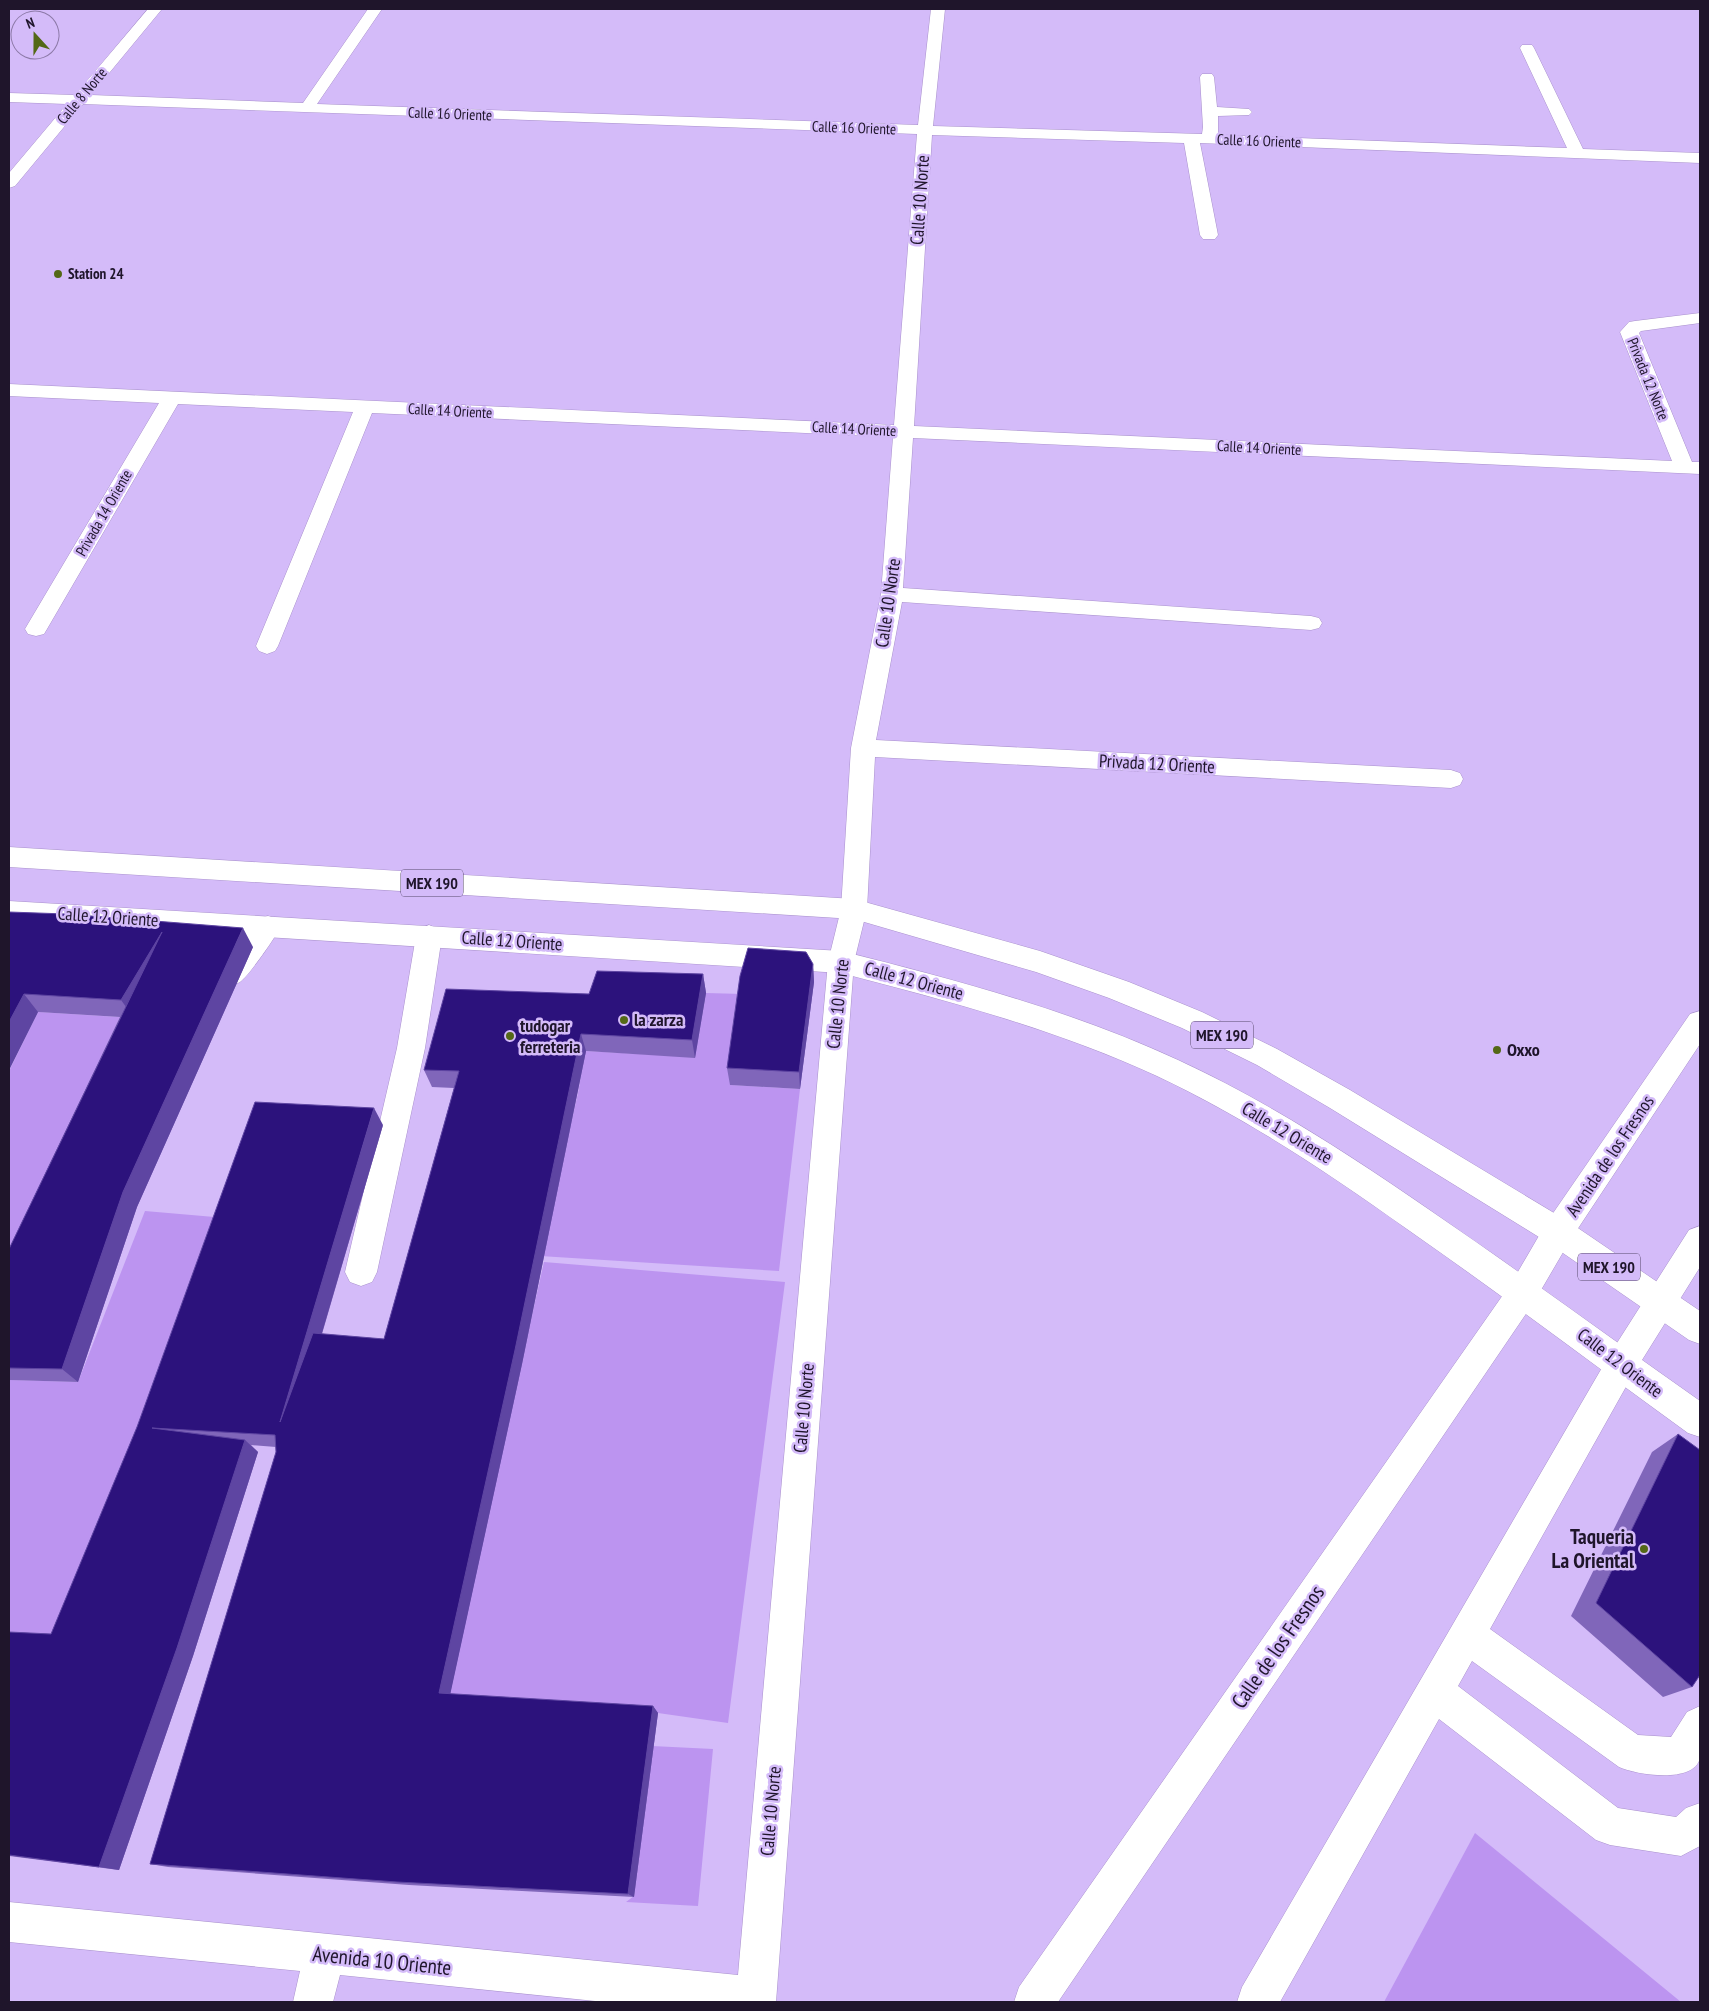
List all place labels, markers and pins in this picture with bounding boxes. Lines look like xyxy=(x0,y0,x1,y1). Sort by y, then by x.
place label: Station 24 xyxy=(68,264,124,283)
marker: Station 24 xyxy=(52,268,64,280)
place label: la zarza xyxy=(634,1008,683,1031)
place label: tudogar ferreteria xyxy=(520,1014,580,1058)
marker: la zarza xyxy=(618,1014,630,1026)
marker: tudogar ferreteria xyxy=(504,1030,516,1042)
place label: Oxxo xyxy=(1507,1038,1540,1061)
marker: Oxxo xyxy=(1491,1044,1503,1056)
place label: Taqueria La Oriental xyxy=(1552,1523,1635,1574)
marker: Taqueria La Oriental xyxy=(1638,1543,1650,1555)

